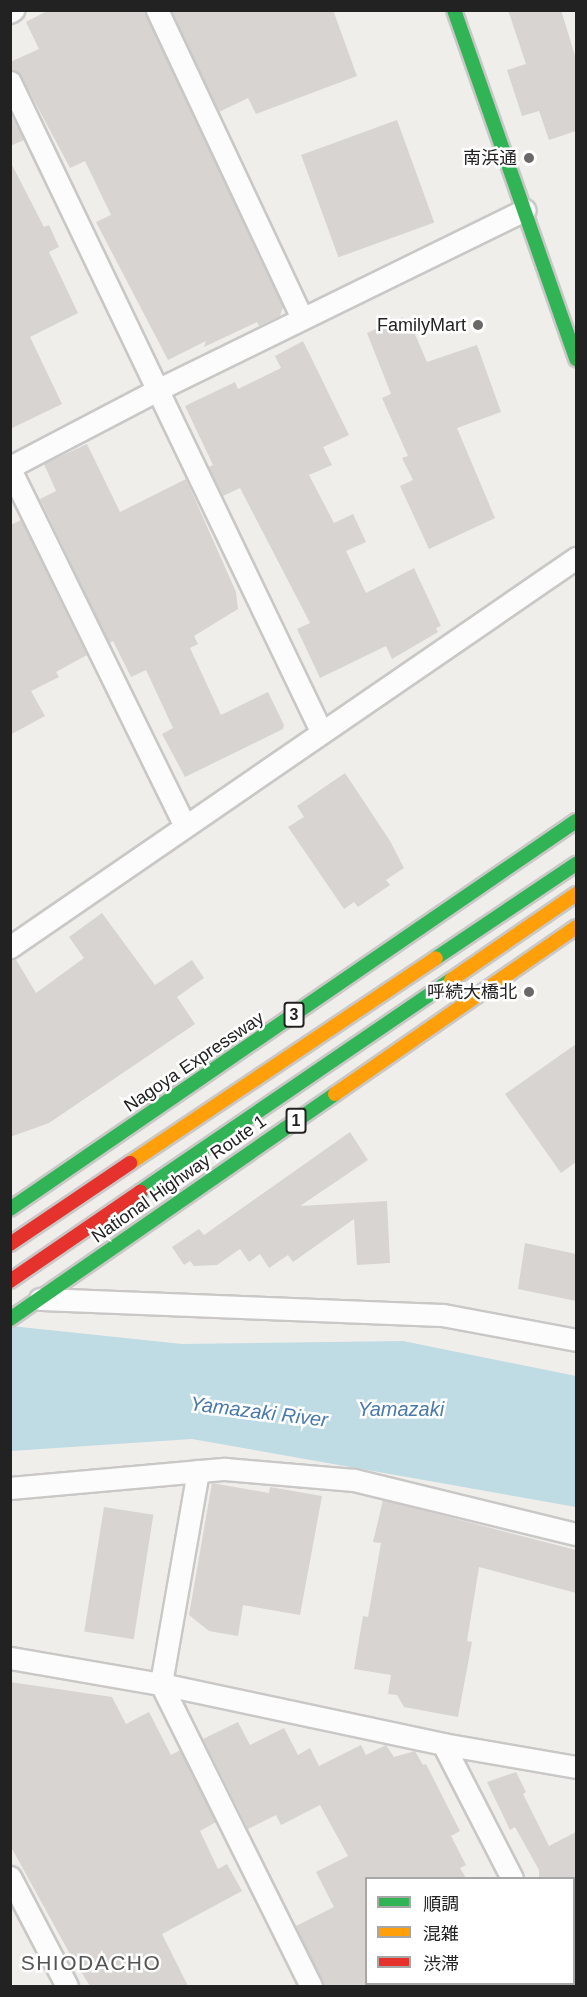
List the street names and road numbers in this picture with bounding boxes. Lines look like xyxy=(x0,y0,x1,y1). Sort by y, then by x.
road number: 3 xyxy=(284,1002,304,1028)
street label: Nagoya Expressway xyxy=(120,1007,268,1117)
road number: 1 xyxy=(286,1108,306,1134)
street label: National Highway Route 1 xyxy=(88,1110,270,1248)

